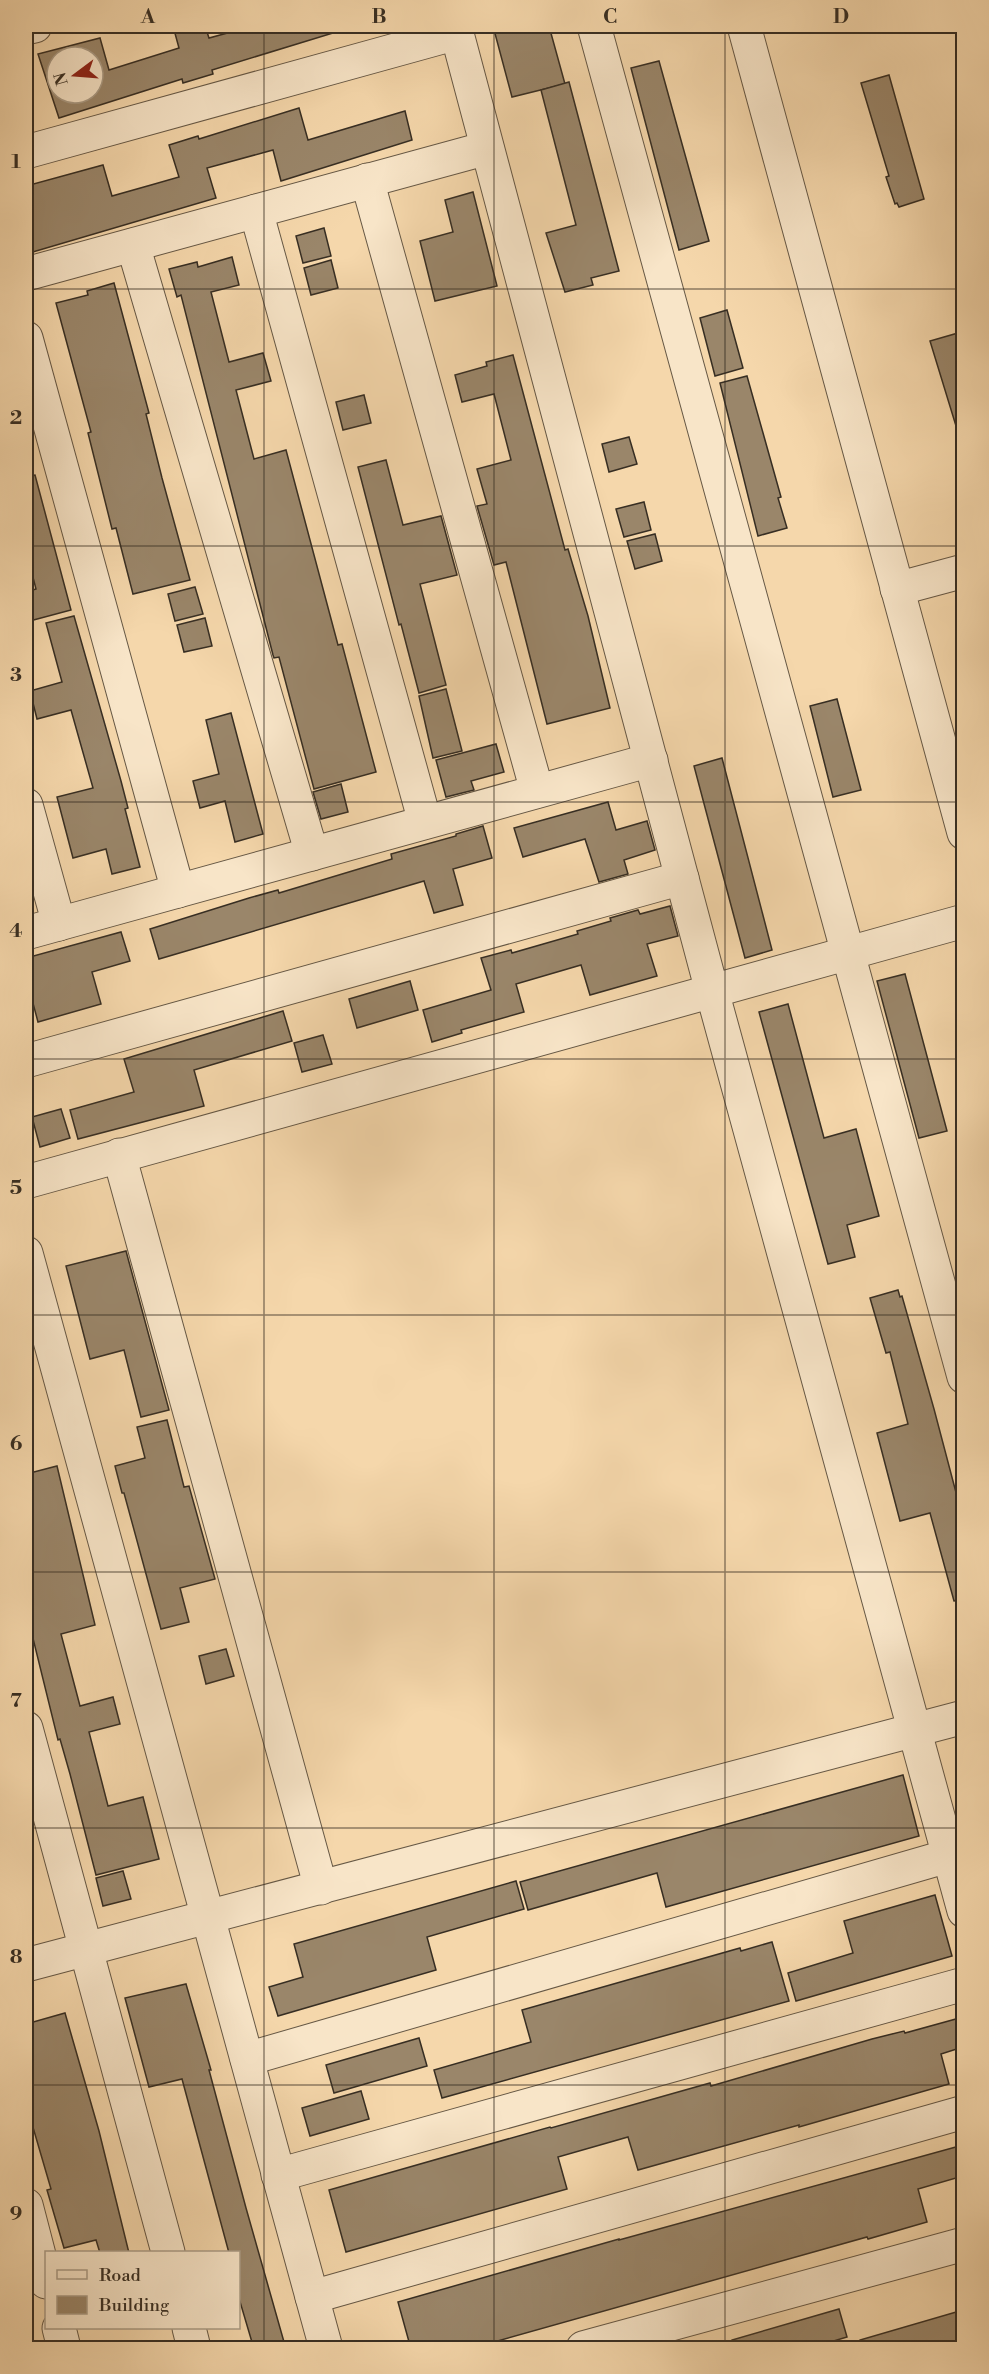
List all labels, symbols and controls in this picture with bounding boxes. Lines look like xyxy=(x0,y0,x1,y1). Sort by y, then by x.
text: A xyxy=(140,5,156,30)
text: B xyxy=(371,5,387,30)
text: C xyxy=(603,5,617,30)
text: D xyxy=(833,5,849,30)
north arrow xyxy=(45,45,105,105)
text: N xyxy=(50,70,73,88)
text: 1 xyxy=(11,150,21,175)
text: 2 xyxy=(10,406,22,431)
text: 3 xyxy=(10,663,22,688)
text: 4 xyxy=(9,919,23,944)
text: 5 xyxy=(10,1176,22,1201)
text: 6 xyxy=(10,1432,23,1457)
text: 7 xyxy=(10,1689,22,1714)
text: 8 xyxy=(10,1945,23,1970)
text: 9 xyxy=(10,2202,22,2227)
legend xyxy=(45,2251,240,2329)
text: Road xyxy=(99,2264,142,2287)
text: Building xyxy=(98,2294,170,2317)

